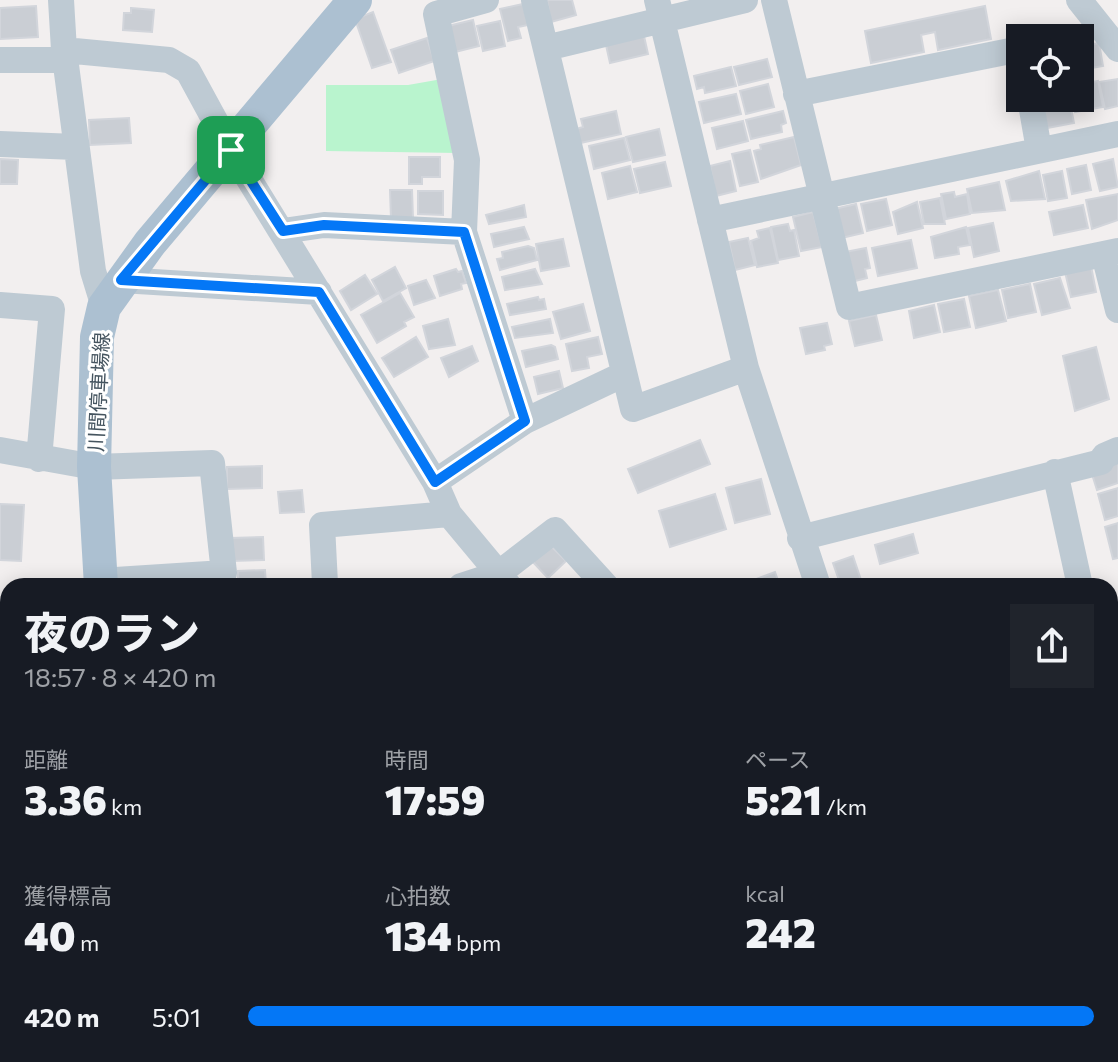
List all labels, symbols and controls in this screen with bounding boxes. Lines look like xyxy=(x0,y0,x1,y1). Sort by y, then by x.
map controls xyxy=(1006,24,1094,112)
button: locate xyxy=(1006,24,1094,112)
pin xyxy=(197,116,265,184)
icon: arrive xyxy=(209,128,253,172)
street label: 川間停車場線 xyxy=(83,331,113,453)
text: 夜のラン xyxy=(24,604,200,658)
button: share xyxy=(1010,604,1094,688)
text: 18:57 · 8 × 420 m xyxy=(24,661,216,692)
text: 距離 xyxy=(24,746,68,773)
text: 時間 xyxy=(385,746,429,773)
text: ペース xyxy=(745,746,810,773)
text: 3.36 xyxy=(24,774,107,823)
text: 17:59 xyxy=(385,774,485,823)
text: 5:21 xyxy=(745,774,822,823)
text: km xyxy=(107,793,142,820)
text: /km xyxy=(822,793,867,820)
text: kcal xyxy=(745,880,785,907)
text: 獲得標高 xyxy=(24,882,112,909)
text: 心拍数 xyxy=(385,882,451,909)
text: 242 xyxy=(745,907,816,956)
text: 40 xyxy=(24,910,76,959)
text: 134 xyxy=(385,910,452,959)
text: m xyxy=(76,929,99,956)
text: bpm xyxy=(452,929,501,956)
text: 420 m xyxy=(24,1001,99,1032)
text: 5:01 xyxy=(152,1001,201,1032)

